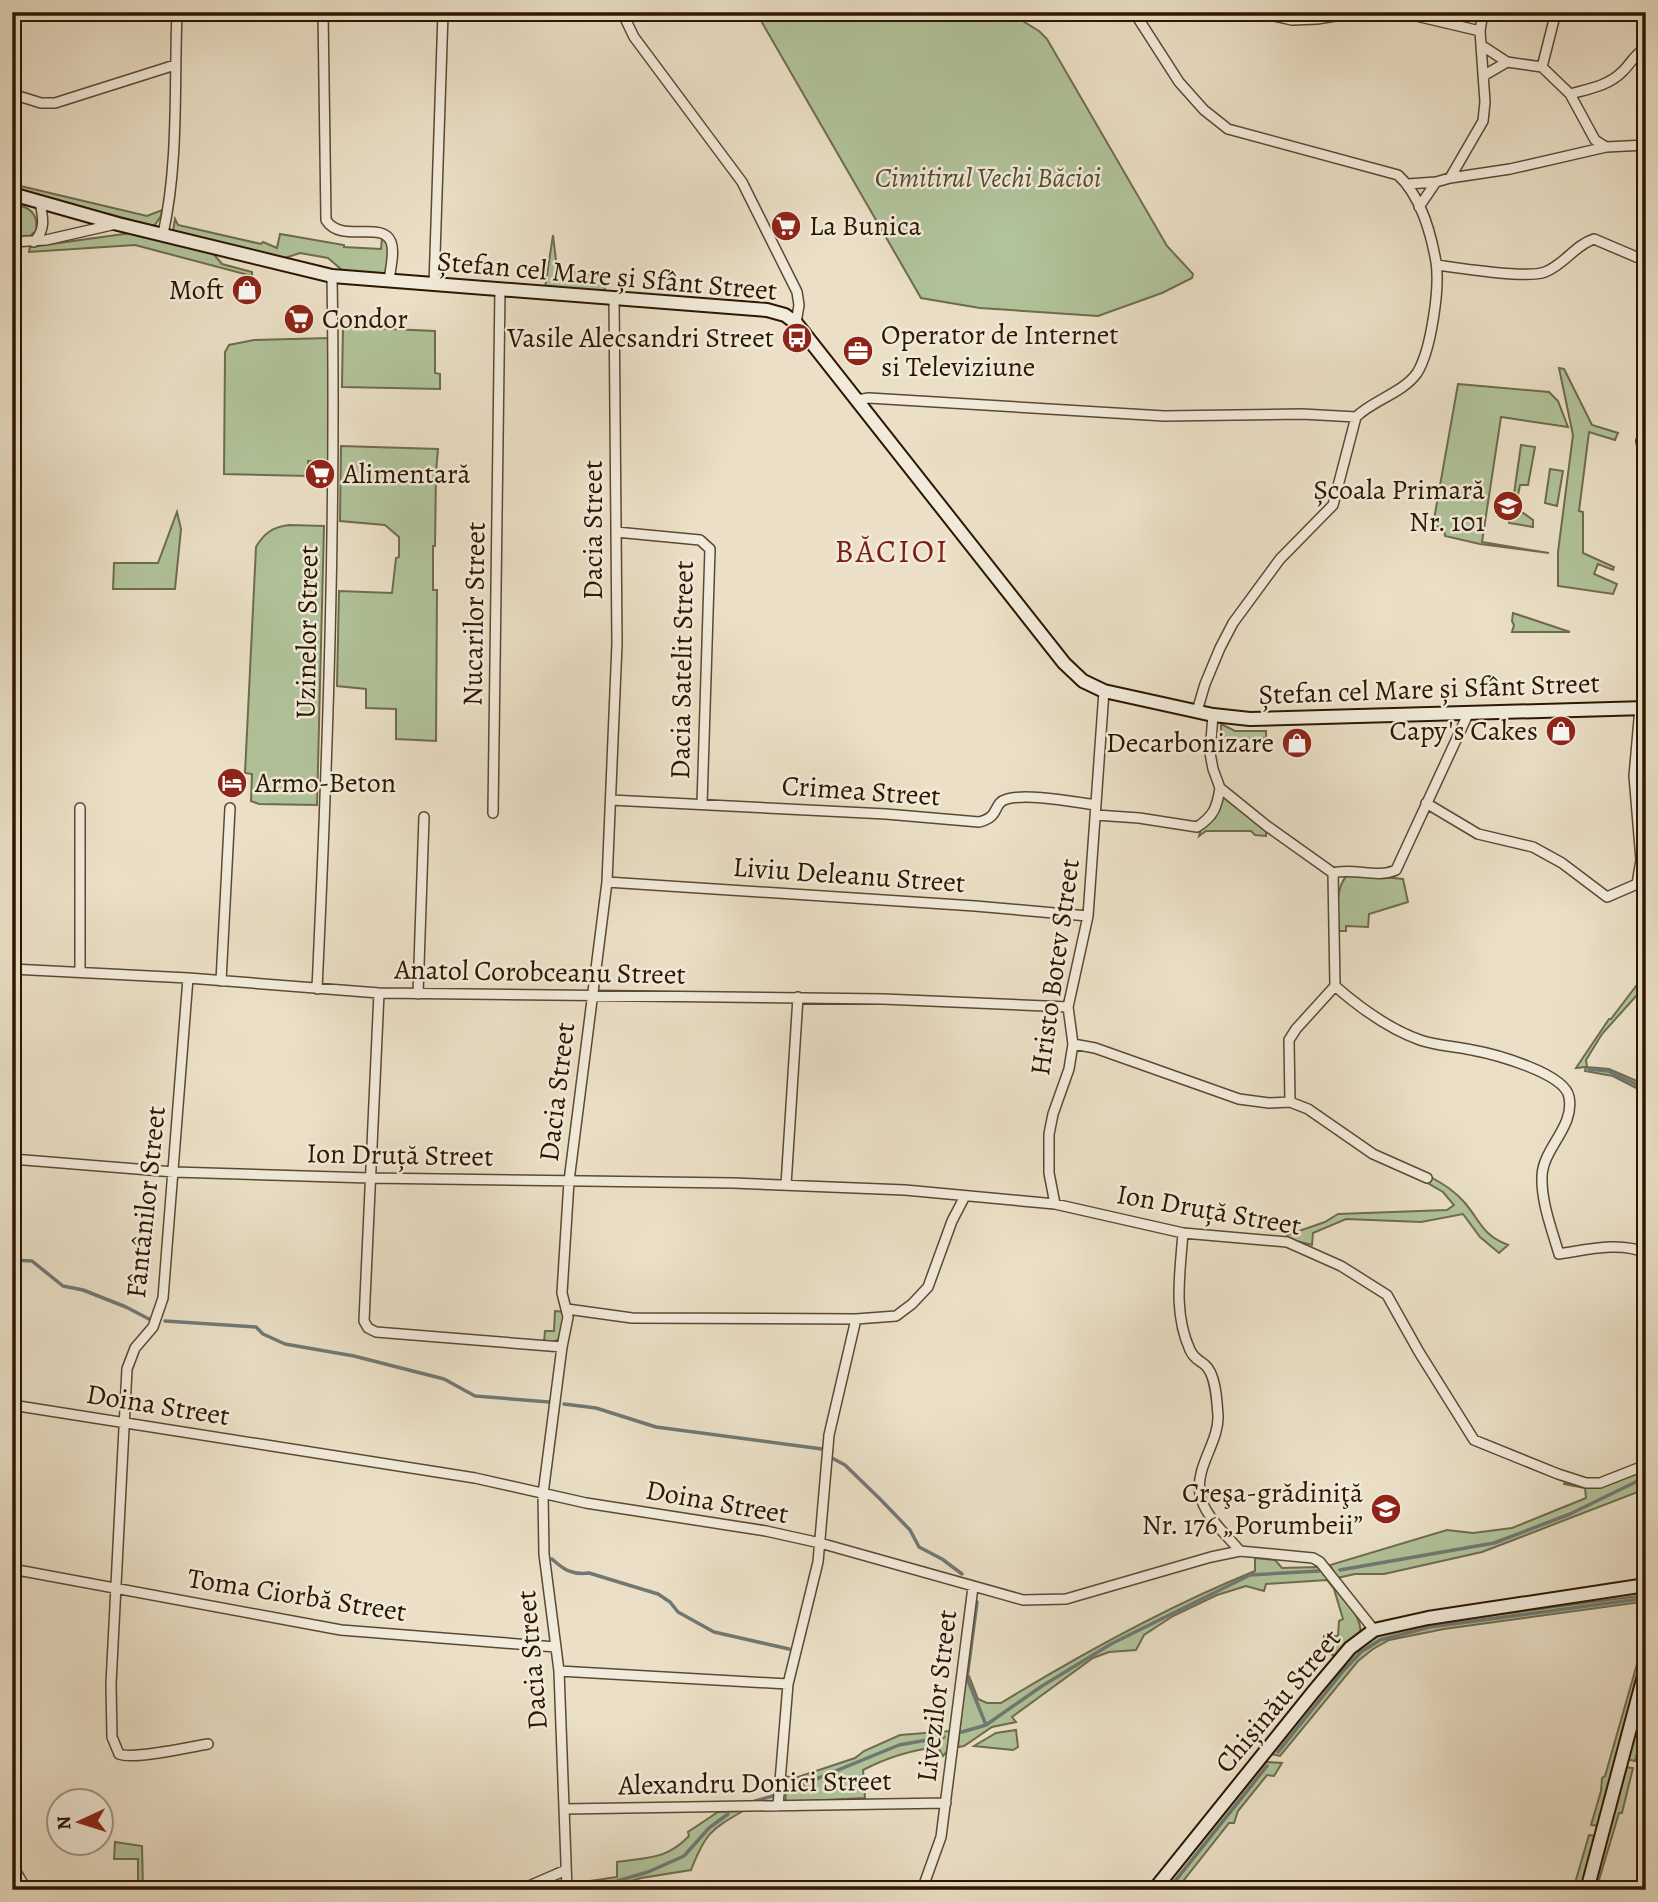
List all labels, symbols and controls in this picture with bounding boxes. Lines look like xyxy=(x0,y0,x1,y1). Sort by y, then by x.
park label: Cimitirul Vechi Băcioi xyxy=(875,159,1101,197)
place label: La Bunica xyxy=(809,207,922,245)
supermarket icon: La Bunica xyxy=(769,209,803,243)
street label: Ștefan cel Mare și Sfânt Street xyxy=(435,242,779,310)
place label: Moft xyxy=(169,271,224,309)
shop icon: Moft xyxy=(230,273,264,307)
place label: Condor xyxy=(322,300,408,338)
supermarket icon: Condor xyxy=(282,302,316,336)
place label: Operator de Internet si Televiziune xyxy=(881,316,1119,386)
place label: Vasile Alecsandri Street xyxy=(506,319,774,357)
bus stop icon: Vasile Alecsandri Street xyxy=(780,321,814,355)
office icon: Operator de Internet si Televiziune xyxy=(841,334,875,368)
place label: Alimentară xyxy=(342,455,471,493)
supermarket icon: Alimentară xyxy=(303,457,337,491)
street label: Dacia Street xyxy=(574,460,612,600)
place label: Școala Primară Nr. 101 xyxy=(1313,471,1485,541)
school or university icon: Școala Primară Nr. 101 xyxy=(1491,489,1525,523)
street label: Nucarilor Street xyxy=(453,521,495,707)
district label: BĂCIOI xyxy=(835,529,949,573)
street label: Uzinelor Street xyxy=(286,545,328,719)
street label: Dacia Satelit Street xyxy=(661,560,703,780)
street label: Ștefan cel Mare și Sfânt Street xyxy=(1258,664,1600,714)
place label: Capy's Cakes xyxy=(1389,712,1538,750)
shop icon: Capy's Cakes xyxy=(1544,714,1578,748)
place label: Decarbonizare xyxy=(1106,724,1274,762)
shop icon: Decarbonizare xyxy=(1280,726,1314,760)
place label: Armo-Beton xyxy=(254,764,396,802)
hotel icon: Armo-Beton xyxy=(215,766,249,800)
street label: Crimea Street xyxy=(780,767,942,815)
street label: Liviu Deleanu Street xyxy=(732,848,966,902)
street label: Hristo Botev Street xyxy=(1021,856,1089,1078)
street label: Anatol Corobceanu Street xyxy=(393,950,686,994)
street label: Dacia Street xyxy=(530,1020,584,1164)
street label: Fântânilor Street xyxy=(117,1104,175,1300)
street label: Ion Druță Street xyxy=(306,1134,494,1176)
street label: Ion Druță Street xyxy=(1114,1175,1304,1245)
street label: Doina Street xyxy=(84,1375,232,1435)
street label: Doina Street xyxy=(643,1471,791,1533)
place label: Creşa-grădiniţă Nr. 176 „Porumbeii” xyxy=(1142,1474,1363,1544)
school or university icon: Creşa-grădiniţă Nr. 176 „Porumbeii” xyxy=(1369,1492,1403,1526)
street label: Toma Ciorbă Street xyxy=(185,1559,409,1631)
street label: Dacia Street xyxy=(507,1589,557,1731)
street label: Livezilor Street xyxy=(908,1608,966,1784)
street label: Chișinău Street xyxy=(1206,1621,1350,1781)
street label: Alexandru Donici Street xyxy=(617,1762,892,1804)
north arrow xyxy=(46,1786,116,1856)
text: N xyxy=(51,1815,77,1831)

